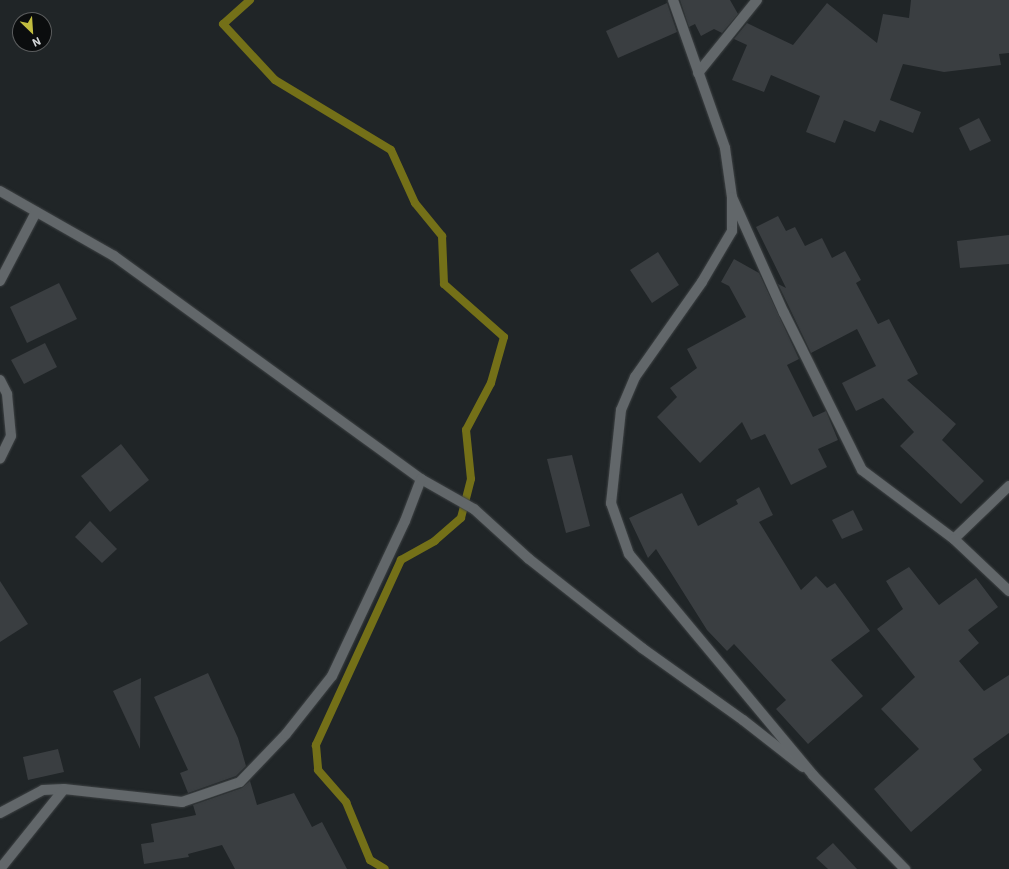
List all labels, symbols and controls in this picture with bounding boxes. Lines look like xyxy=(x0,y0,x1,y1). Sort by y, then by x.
north arrow xyxy=(12,12,52,52)
text: N xyxy=(30,34,43,50)

